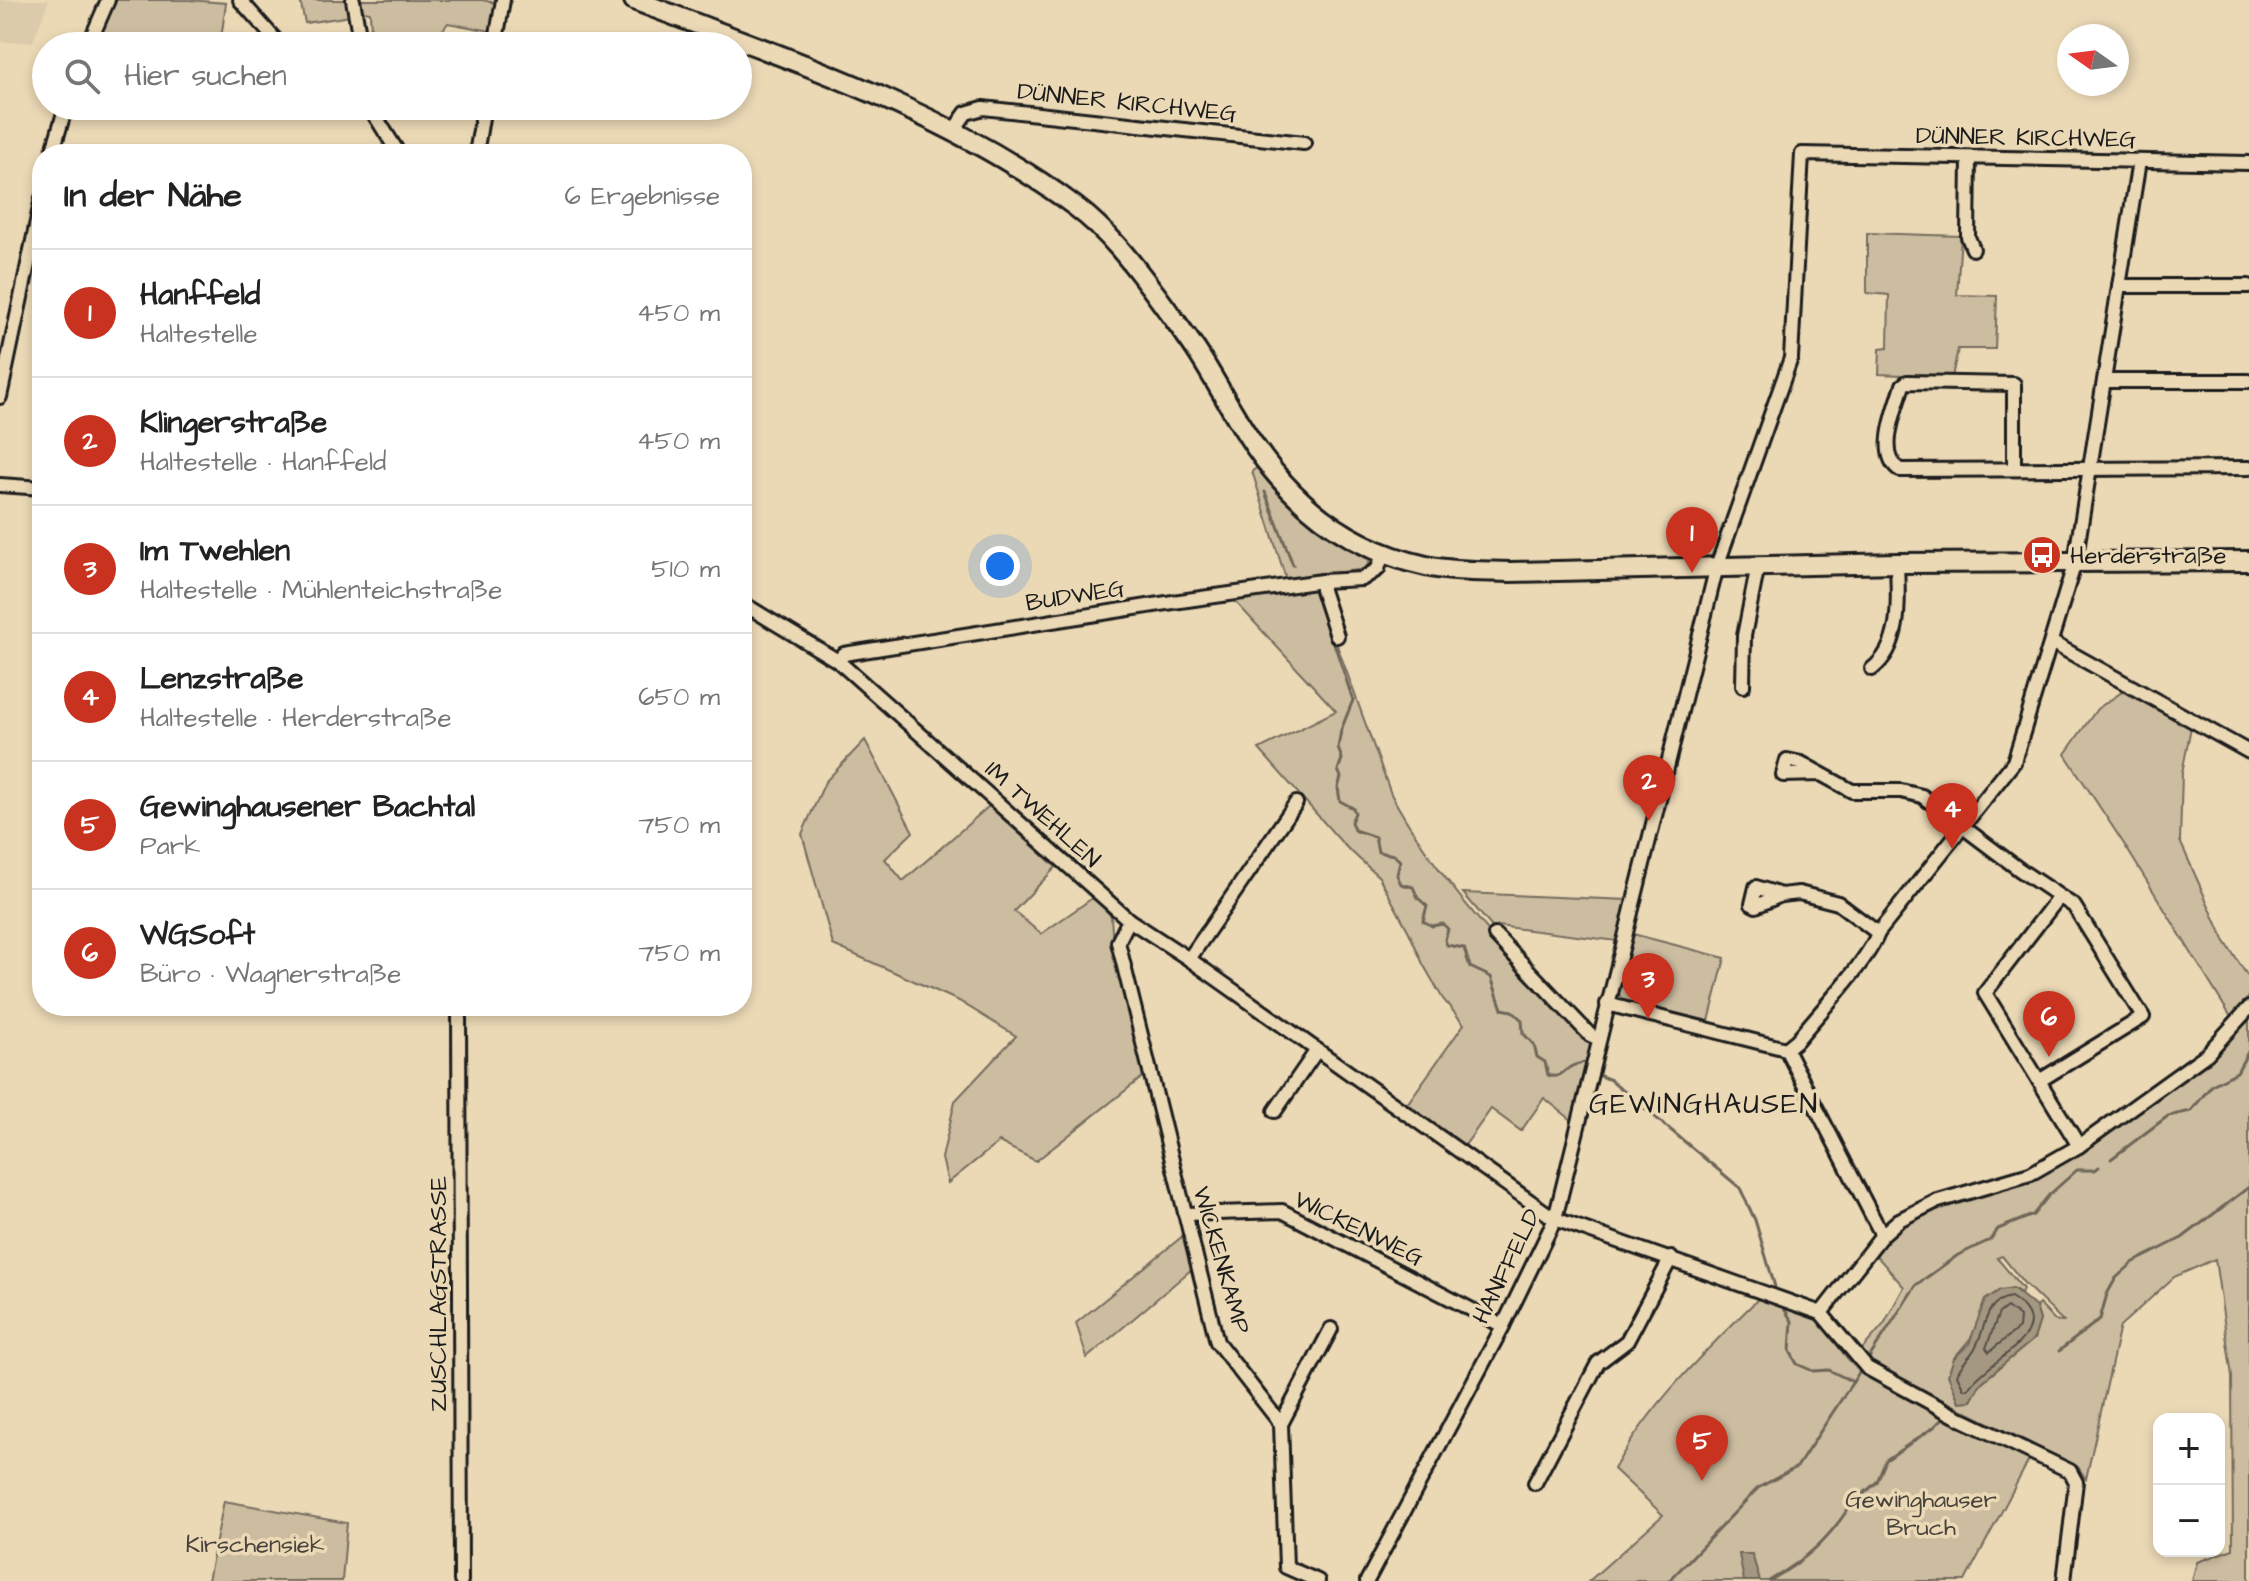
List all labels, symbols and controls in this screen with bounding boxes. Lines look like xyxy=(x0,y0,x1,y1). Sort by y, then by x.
north arrow xyxy=(2057,24,2129,96)
search box xyxy=(32,32,752,120)
icon: search xyxy=(60,54,104,98)
text: Hier suchen xyxy=(124,55,287,97)
street label: DÜNNER KIRCHWEG xyxy=(1016,75,1239,131)
street label: DÜNNER KIRCHWEG xyxy=(1916,119,2137,157)
text: In der Nähe xyxy=(64,172,242,220)
text: 6 Ergebnisse xyxy=(564,178,720,214)
text: Hanffeld xyxy=(140,274,260,316)
text: 1 xyxy=(88,295,92,331)
text: 450 m xyxy=(637,295,720,331)
text: Haltestelle xyxy=(140,316,258,352)
text: Klingerstraße xyxy=(140,402,327,444)
text: 2 xyxy=(83,423,97,459)
text: 450 m xyxy=(637,423,720,459)
text: Haltestelle · Hanffeld xyxy=(140,444,386,480)
pin: 1 xyxy=(1666,507,1718,573)
text: Im Twehlen xyxy=(140,530,290,572)
bus stop icon: Herderstraße xyxy=(2021,534,2063,576)
place label: Herderstraße xyxy=(2070,539,2227,573)
your location xyxy=(980,546,1020,586)
text: 3 xyxy=(83,551,97,587)
text: 510 m xyxy=(651,551,720,587)
street label: BUDWEG xyxy=(1023,571,1127,621)
text: Haltestelle · Mühlenteichstraße xyxy=(140,572,502,608)
text: Lenzstraße xyxy=(140,658,303,700)
text: 4 xyxy=(81,679,99,715)
text: 650 m xyxy=(638,679,720,715)
text: Haltestelle · Herderstraße xyxy=(140,700,452,736)
street label: IM TWEHLEN xyxy=(977,754,1108,876)
pin: 2 xyxy=(1623,755,1675,821)
pin: 4 xyxy=(1926,783,1978,849)
text: Gewinghausener Bachtal xyxy=(140,786,475,828)
text: 5 xyxy=(81,807,99,843)
text: 750 m xyxy=(639,807,720,843)
text: Park xyxy=(140,828,200,864)
text: WGSoft xyxy=(140,914,255,956)
text: 6 xyxy=(82,935,98,971)
text: 750 m xyxy=(639,935,720,971)
pin: 3 xyxy=(1622,953,1674,1019)
text: Büro · Wagnerstraße xyxy=(140,956,401,992)
pin: 6 xyxy=(2023,991,2075,1057)
district label: GEWINGHAUSEN xyxy=(1589,1085,1819,1124)
street label: ZUSCHLAGSTRASSE xyxy=(422,1176,456,1412)
street label: WICKENKAMP xyxy=(1184,1183,1258,1338)
street label: WICKENWEG xyxy=(1288,1183,1429,1275)
street label: HANFFELD xyxy=(1464,1203,1549,1330)
map controls xyxy=(2153,1413,2225,1557)
button: + xyxy=(2153,1413,2225,1485)
pin: 5 xyxy=(1676,1415,1728,1481)
park label: Gewinghauser Bruch xyxy=(1845,1483,1997,1545)
button: − xyxy=(2153,1485,2225,1557)
park label: Kirschensiek xyxy=(186,1528,325,1562)

